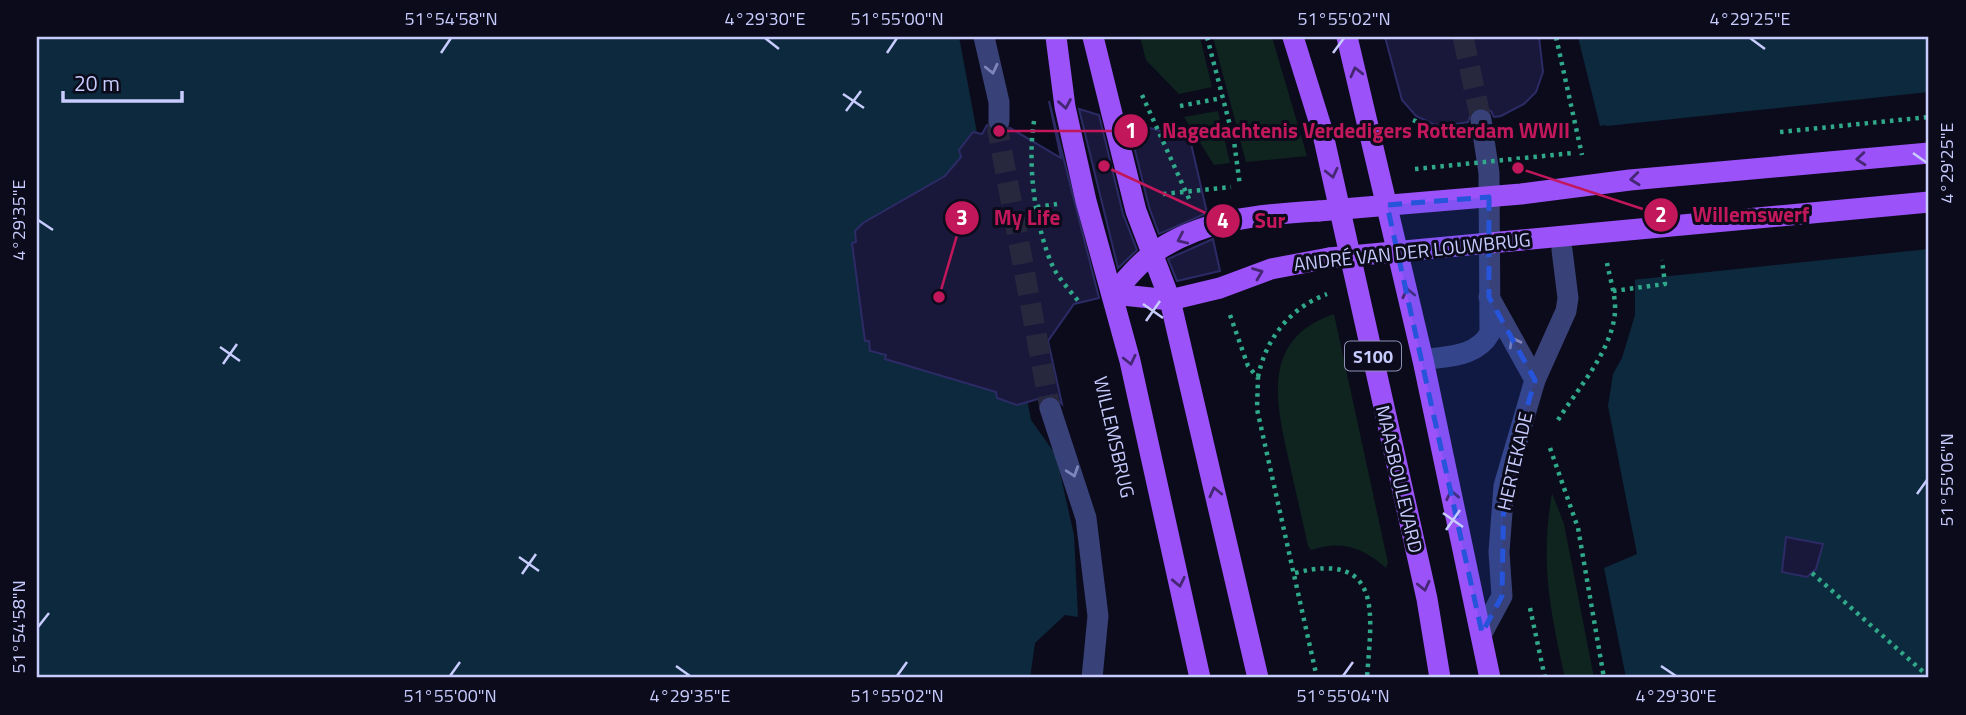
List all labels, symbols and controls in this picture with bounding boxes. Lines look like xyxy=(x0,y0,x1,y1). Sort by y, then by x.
text: 51°54'58"N xyxy=(404,5,498,32)
text: 4°29'30"E xyxy=(725,5,805,32)
text: 51°55'00"N xyxy=(850,5,944,32)
text: 51°55'02"N xyxy=(1297,5,1391,32)
text: 4°29'25"E xyxy=(1710,5,1790,32)
scale bar xyxy=(63,60,182,104)
one-way arrow xyxy=(983,63,998,75)
one-way arrow xyxy=(1350,66,1364,78)
text: 20 m xyxy=(74,67,120,99)
one-way arrow xyxy=(1056,98,1071,110)
callout: Nagedachtenis Verdedigers Rotterdam WWII xyxy=(1113,110,1584,152)
text: 1 xyxy=(1125,114,1137,146)
text: Nagedachtenis Verdedigers Rotterdam WWII xyxy=(1162,114,1570,146)
text: 4°29'25"E xyxy=(1933,123,1960,203)
one-way arrow xyxy=(1855,151,1866,166)
one-way arrow xyxy=(1323,167,1338,179)
one-way arrow xyxy=(1629,172,1641,187)
text: 4°29'35"E xyxy=(5,180,32,260)
callout: Willemswerf xyxy=(1643,194,1823,236)
callout: My Life xyxy=(945,197,1074,239)
text: 2 xyxy=(1655,198,1667,230)
text: Willemswerf xyxy=(1693,198,1810,230)
callout: Sur xyxy=(1206,200,1299,242)
text: 3 xyxy=(956,201,968,233)
text: My Life xyxy=(994,201,1060,233)
text: 4 xyxy=(1217,204,1229,236)
text: Sur xyxy=(1255,204,1286,236)
street label: ANDRÉ VAN DER LOUWBRUG xyxy=(1292,224,1532,278)
one-way arrow xyxy=(1176,231,1189,245)
one-way arrow xyxy=(1252,268,1264,282)
one-way arrow xyxy=(1401,287,1416,299)
one-way arrow xyxy=(1509,337,1522,350)
road number: S100 xyxy=(1345,342,1401,370)
one-way arrow xyxy=(1121,354,1136,366)
street label: WILLEMSBRUG xyxy=(1087,373,1143,501)
street label: MAASBOULEVARD xyxy=(1369,402,1431,556)
street label: HERTEKADE xyxy=(1489,409,1539,513)
text: 51°55'06"N xyxy=(1933,433,1960,527)
one-way arrow xyxy=(1065,466,1079,478)
one-way arrow xyxy=(1209,486,1224,498)
one-way arrow xyxy=(1446,489,1461,501)
one-way arrow xyxy=(1171,576,1185,588)
text: 51°54'58"N xyxy=(5,580,32,674)
one-way arrow xyxy=(1415,580,1430,592)
text: 51°55'00"N xyxy=(403,682,497,709)
text: 4°29'35"E xyxy=(650,682,730,709)
text: 51°55'02"N xyxy=(850,682,944,709)
text: 51°55'04"N xyxy=(1296,682,1390,709)
text: 4°29'30"E xyxy=(1636,682,1716,709)

